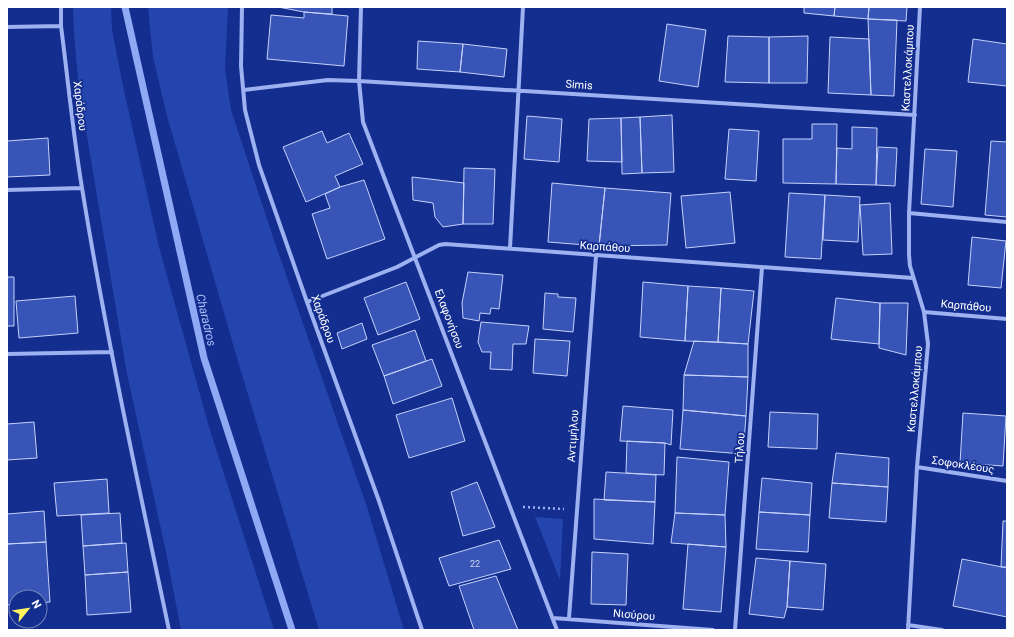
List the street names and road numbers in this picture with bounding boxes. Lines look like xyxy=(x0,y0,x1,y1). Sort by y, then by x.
street label: Καστελλοκάμπου xyxy=(899,24,917,112)
street label: Simis xyxy=(565,78,593,92)
street label: Χαράδρου xyxy=(70,80,90,132)
street label: Καρπάθου xyxy=(579,239,631,255)
street label: Ελαφονήσου xyxy=(432,287,466,351)
street label: Χαράδρου xyxy=(308,293,338,345)
street label: Καρπάθου xyxy=(940,297,992,315)
street label: Καστελλοκάμπου xyxy=(905,345,925,433)
street label: Αντιμήλου xyxy=(565,409,581,463)
street label: Τήλου xyxy=(732,432,748,464)
street label: Σοφοκλέους xyxy=(931,454,995,476)
street label: Νισύρου xyxy=(612,607,656,623)

